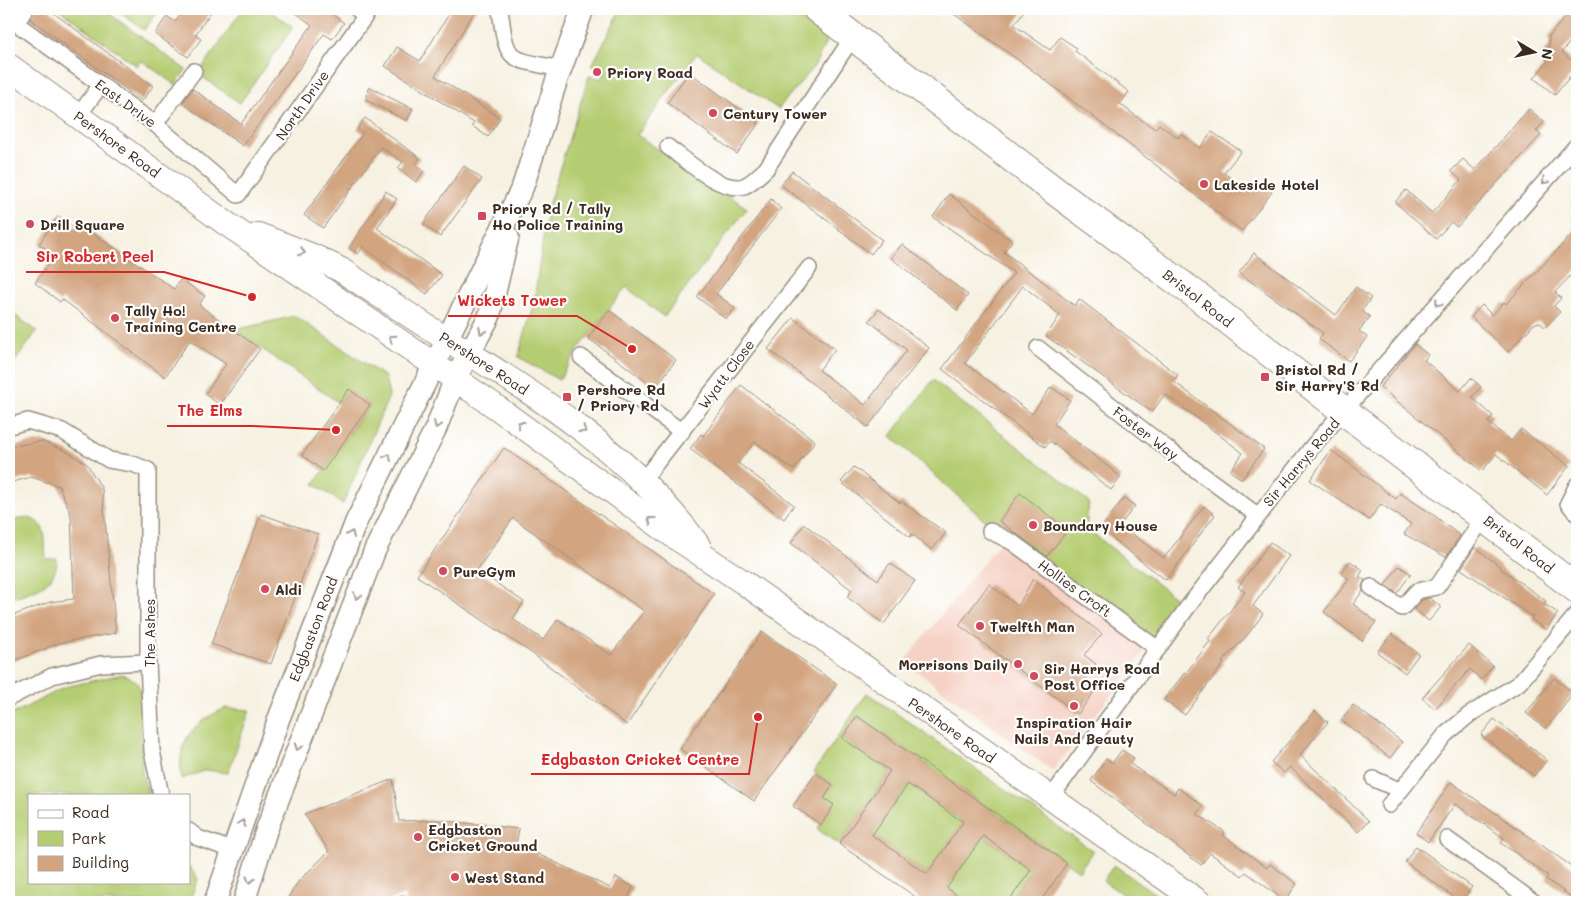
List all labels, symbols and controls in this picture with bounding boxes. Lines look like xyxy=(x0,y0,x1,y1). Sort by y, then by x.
north arrow xyxy=(1508,28,1558,78)
text: N xyxy=(1537,47,1558,61)
place label: Priory Road xyxy=(607,63,693,82)
street label: North Drive xyxy=(271,66,333,144)
marker: Priory Road xyxy=(591,66,603,78)
street label: East Drive xyxy=(92,74,160,132)
place label: Century Tower xyxy=(723,104,827,123)
street label: Pershore Road xyxy=(70,106,164,182)
marker: Century Tower xyxy=(707,107,719,119)
place label: Lakeside Hotel xyxy=(1214,175,1319,194)
one-way arrow xyxy=(1542,176,1551,185)
marker: Lakeside Hotel xyxy=(1198,178,1210,190)
place label: Priory Rd / Tally Ho Police Training xyxy=(492,199,623,234)
marker: Priory Rd / Tally Ho Police Training xyxy=(476,210,488,222)
place label: Drill Square xyxy=(40,215,125,234)
marker: Drill Square xyxy=(24,218,36,230)
callout: Sir Robert Peel xyxy=(26,242,164,272)
text: Sir Robert Peel xyxy=(36,246,154,266)
one-way arrow xyxy=(297,246,306,256)
street label: Bristol Road xyxy=(1159,265,1237,331)
callout: Wickets Tower xyxy=(448,286,577,316)
text: Wickets Tower xyxy=(457,290,567,310)
one-way arrow xyxy=(1435,298,1444,307)
place label: Tally Ho! Training Centre xyxy=(125,301,237,336)
marker: Tally Ho! Training Centre xyxy=(109,312,121,324)
one-way arrow xyxy=(477,326,488,335)
street label: Pershore Road xyxy=(436,327,532,399)
one-way arrow xyxy=(389,335,398,344)
street label: Wyatt Close xyxy=(694,335,758,413)
place label: Bristol Rd / Sir Harry'S Rd xyxy=(1275,360,1379,395)
marker: Bristol Rd / Sir Harry'S Rd xyxy=(1259,371,1271,383)
place label: Pershore Rd / Priory Rd xyxy=(577,380,665,415)
marker: Pershore Rd / Priory Rd xyxy=(561,391,573,403)
callout: The Elms xyxy=(167,396,252,426)
text: The Elms xyxy=(177,400,243,420)
street label: Foster Way xyxy=(1109,402,1183,464)
street label: Sir Harrys Road xyxy=(1258,414,1344,510)
one-way arrow xyxy=(433,419,443,428)
one-way arrow xyxy=(516,421,526,430)
one-way arrow xyxy=(577,424,586,434)
one-way arrow xyxy=(381,453,392,462)
street label: Bristol Road xyxy=(1480,511,1558,577)
place label: Boundary House xyxy=(1043,516,1158,535)
one-way arrow xyxy=(648,517,657,525)
marker: Boundary House xyxy=(1027,519,1039,531)
one-way arrow xyxy=(345,530,355,539)
street label: Hollies Croft xyxy=(1034,555,1116,621)
place label: PureGym xyxy=(453,562,516,581)
marker: PureGym xyxy=(437,565,449,577)
street label: Edgbaston Road xyxy=(284,574,342,684)
place label: Aldi xyxy=(275,580,302,599)
marker: Aldi xyxy=(259,583,271,595)
one-way arrow xyxy=(353,591,363,600)
street label: The Ashes xyxy=(140,599,159,667)
place label: Twelfth Man xyxy=(990,617,1075,636)
marker: Twelfth Man xyxy=(974,620,986,632)
place label: Morrisons Daily xyxy=(898,655,1008,674)
marker: Morrisons Daily xyxy=(1012,658,1024,670)
place label: Sir Harrys Road Post Office xyxy=(1044,659,1160,694)
marker: Sir Harrys Road Post Office xyxy=(1028,670,1040,682)
street label: Pershore Road xyxy=(905,693,999,767)
marker: Inspiration Hair Nails And Beauty xyxy=(1068,700,1080,712)
place label: Inspiration Hair Nails And Beauty xyxy=(1014,713,1134,748)
one-way arrow xyxy=(294,742,304,751)
callout: Edgbaston Cricket Centre xyxy=(531,744,749,774)
text: Edgbaston Cricket Centre xyxy=(541,749,739,769)
legend xyxy=(28,794,190,884)
text: Road xyxy=(72,802,109,822)
one-way arrow xyxy=(236,819,246,828)
place label: Edgbaston Cricket Ground xyxy=(428,820,538,855)
text: Park xyxy=(72,828,106,848)
marker: Edgbaston Cricket Ground xyxy=(412,831,424,843)
text: Building xyxy=(72,852,129,872)
place label: West Stand xyxy=(465,868,544,887)
marker: West Stand xyxy=(449,871,461,883)
one-way arrow xyxy=(246,875,256,884)

